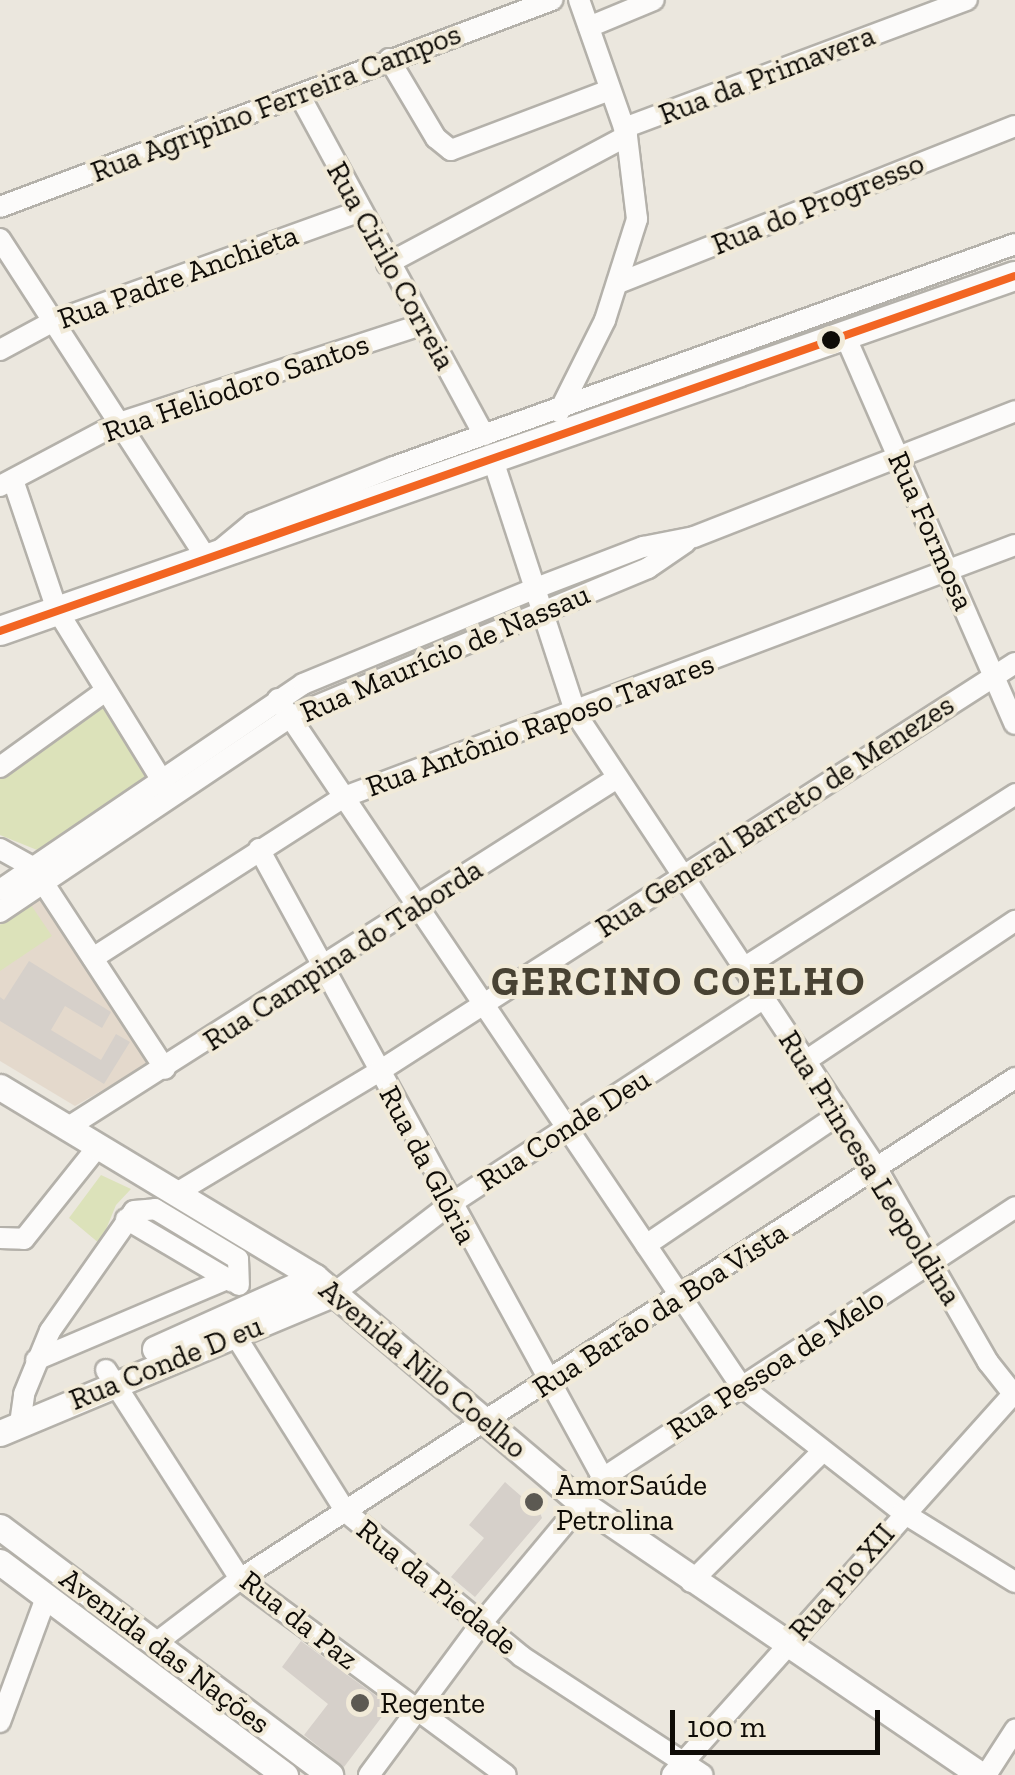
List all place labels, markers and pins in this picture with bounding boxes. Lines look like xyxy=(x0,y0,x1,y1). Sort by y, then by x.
unlabelled marker xyxy=(821,330,841,350)
place label: AmorSaúde Petrolina xyxy=(556,1467,707,1538)
marker: AmorSaúde Petrolina xyxy=(521,1489,547,1515)
place label: Regente xyxy=(380,1685,485,1721)
marker: Regente xyxy=(349,1692,371,1714)

